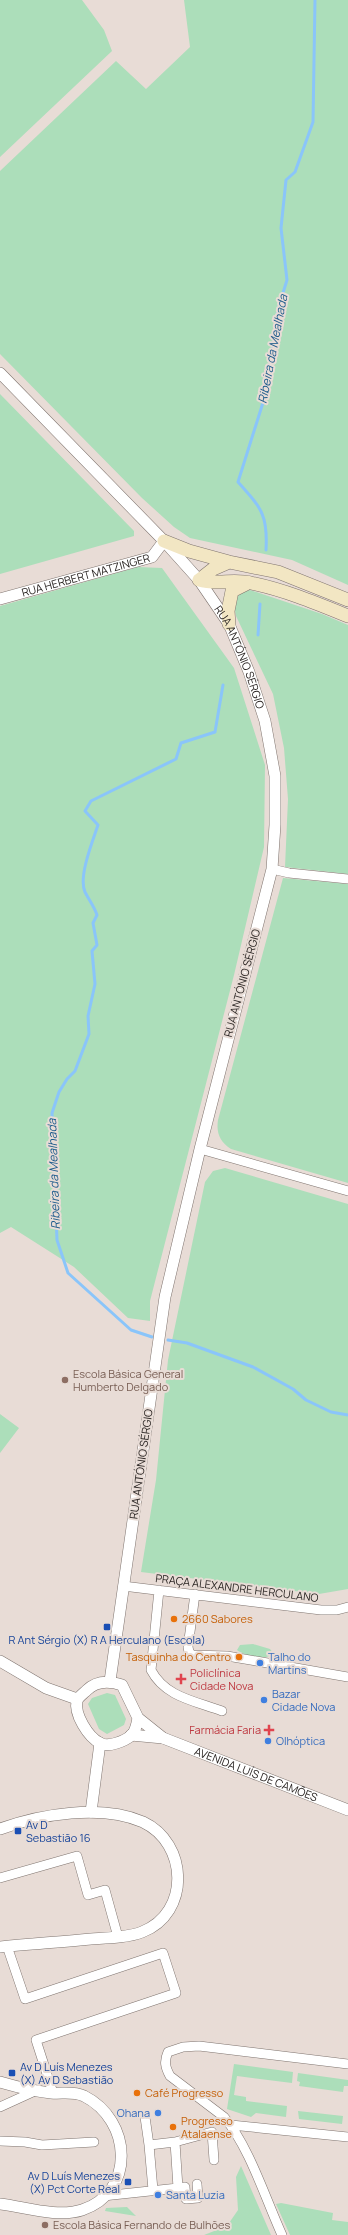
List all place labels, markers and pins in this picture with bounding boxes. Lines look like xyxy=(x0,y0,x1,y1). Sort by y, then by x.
place label: Escola Básica General Humberto Delgado xyxy=(73,1366,183,1394)
marker: Escola Básica General Humberto Delgado xyxy=(60,1375,70,1385)
place label: 2660 Sabores xyxy=(182,1611,253,1626)
marker: 2660 Sabores xyxy=(169,1614,179,1624)
marker: R Ant Sérgio (X) R A Herculano (Escola) xyxy=(102,1622,112,1632)
place label: R Ant Sérgio (X) R A Herculano (Escola) xyxy=(8,1632,206,1647)
place label: Tasquinha do Centro xyxy=(126,1649,231,1664)
place label: Talho do Martins xyxy=(268,1649,311,1677)
marker: Tasquinha do Centro xyxy=(234,1652,244,1662)
marker: Talho do Martins xyxy=(255,1658,265,1668)
place label: Policlínica Cidade Nova xyxy=(190,1665,253,1693)
marker: Policlínica Cidade Nova xyxy=(175,1673,187,1685)
place label: Bazar Cidade Nova xyxy=(272,1686,335,1714)
marker: Bazar Cidade Nova xyxy=(259,1695,269,1705)
place label: Farmácia Faria xyxy=(189,1722,261,1737)
marker: Farmácia Faria xyxy=(264,1725,274,1735)
place label: Olhóptica xyxy=(276,1733,325,1748)
marker: Olhóptica xyxy=(263,1736,273,1746)
place label: Av D Sebastião 16 xyxy=(26,1817,91,1845)
marker: Av D Sebastião 16 xyxy=(13,1826,23,1836)
place label: Av D Luís Menezes (X) Av D Sebastião xyxy=(20,2059,114,2087)
marker: Av D Luís Menezes (X) Av D Sebastião xyxy=(7,2068,17,2078)
place label: Café Progresso xyxy=(145,2085,224,2100)
marker: Café Progresso xyxy=(132,2088,142,2098)
place label: Ohana xyxy=(117,2105,150,2120)
marker: Ohana xyxy=(153,2108,163,2118)
place label: Progresso Atalaense xyxy=(181,2113,233,2141)
marker: Progresso Atalaense xyxy=(168,2122,178,2132)
place label: Av D Luís Menezes (X) Pct Corte Real xyxy=(27,2168,120,2196)
marker: Av D Luís Menezes (X) Pct Corte Real xyxy=(123,2177,133,2187)
place label: Santa Luzia xyxy=(166,2187,225,2202)
marker: Santa Luzia xyxy=(153,2190,163,2200)
place label: Escola Básica Fernando de Bulhões xyxy=(53,2217,231,2232)
marker: Escola Básica Fernando de Bulhões xyxy=(40,2220,50,2230)

